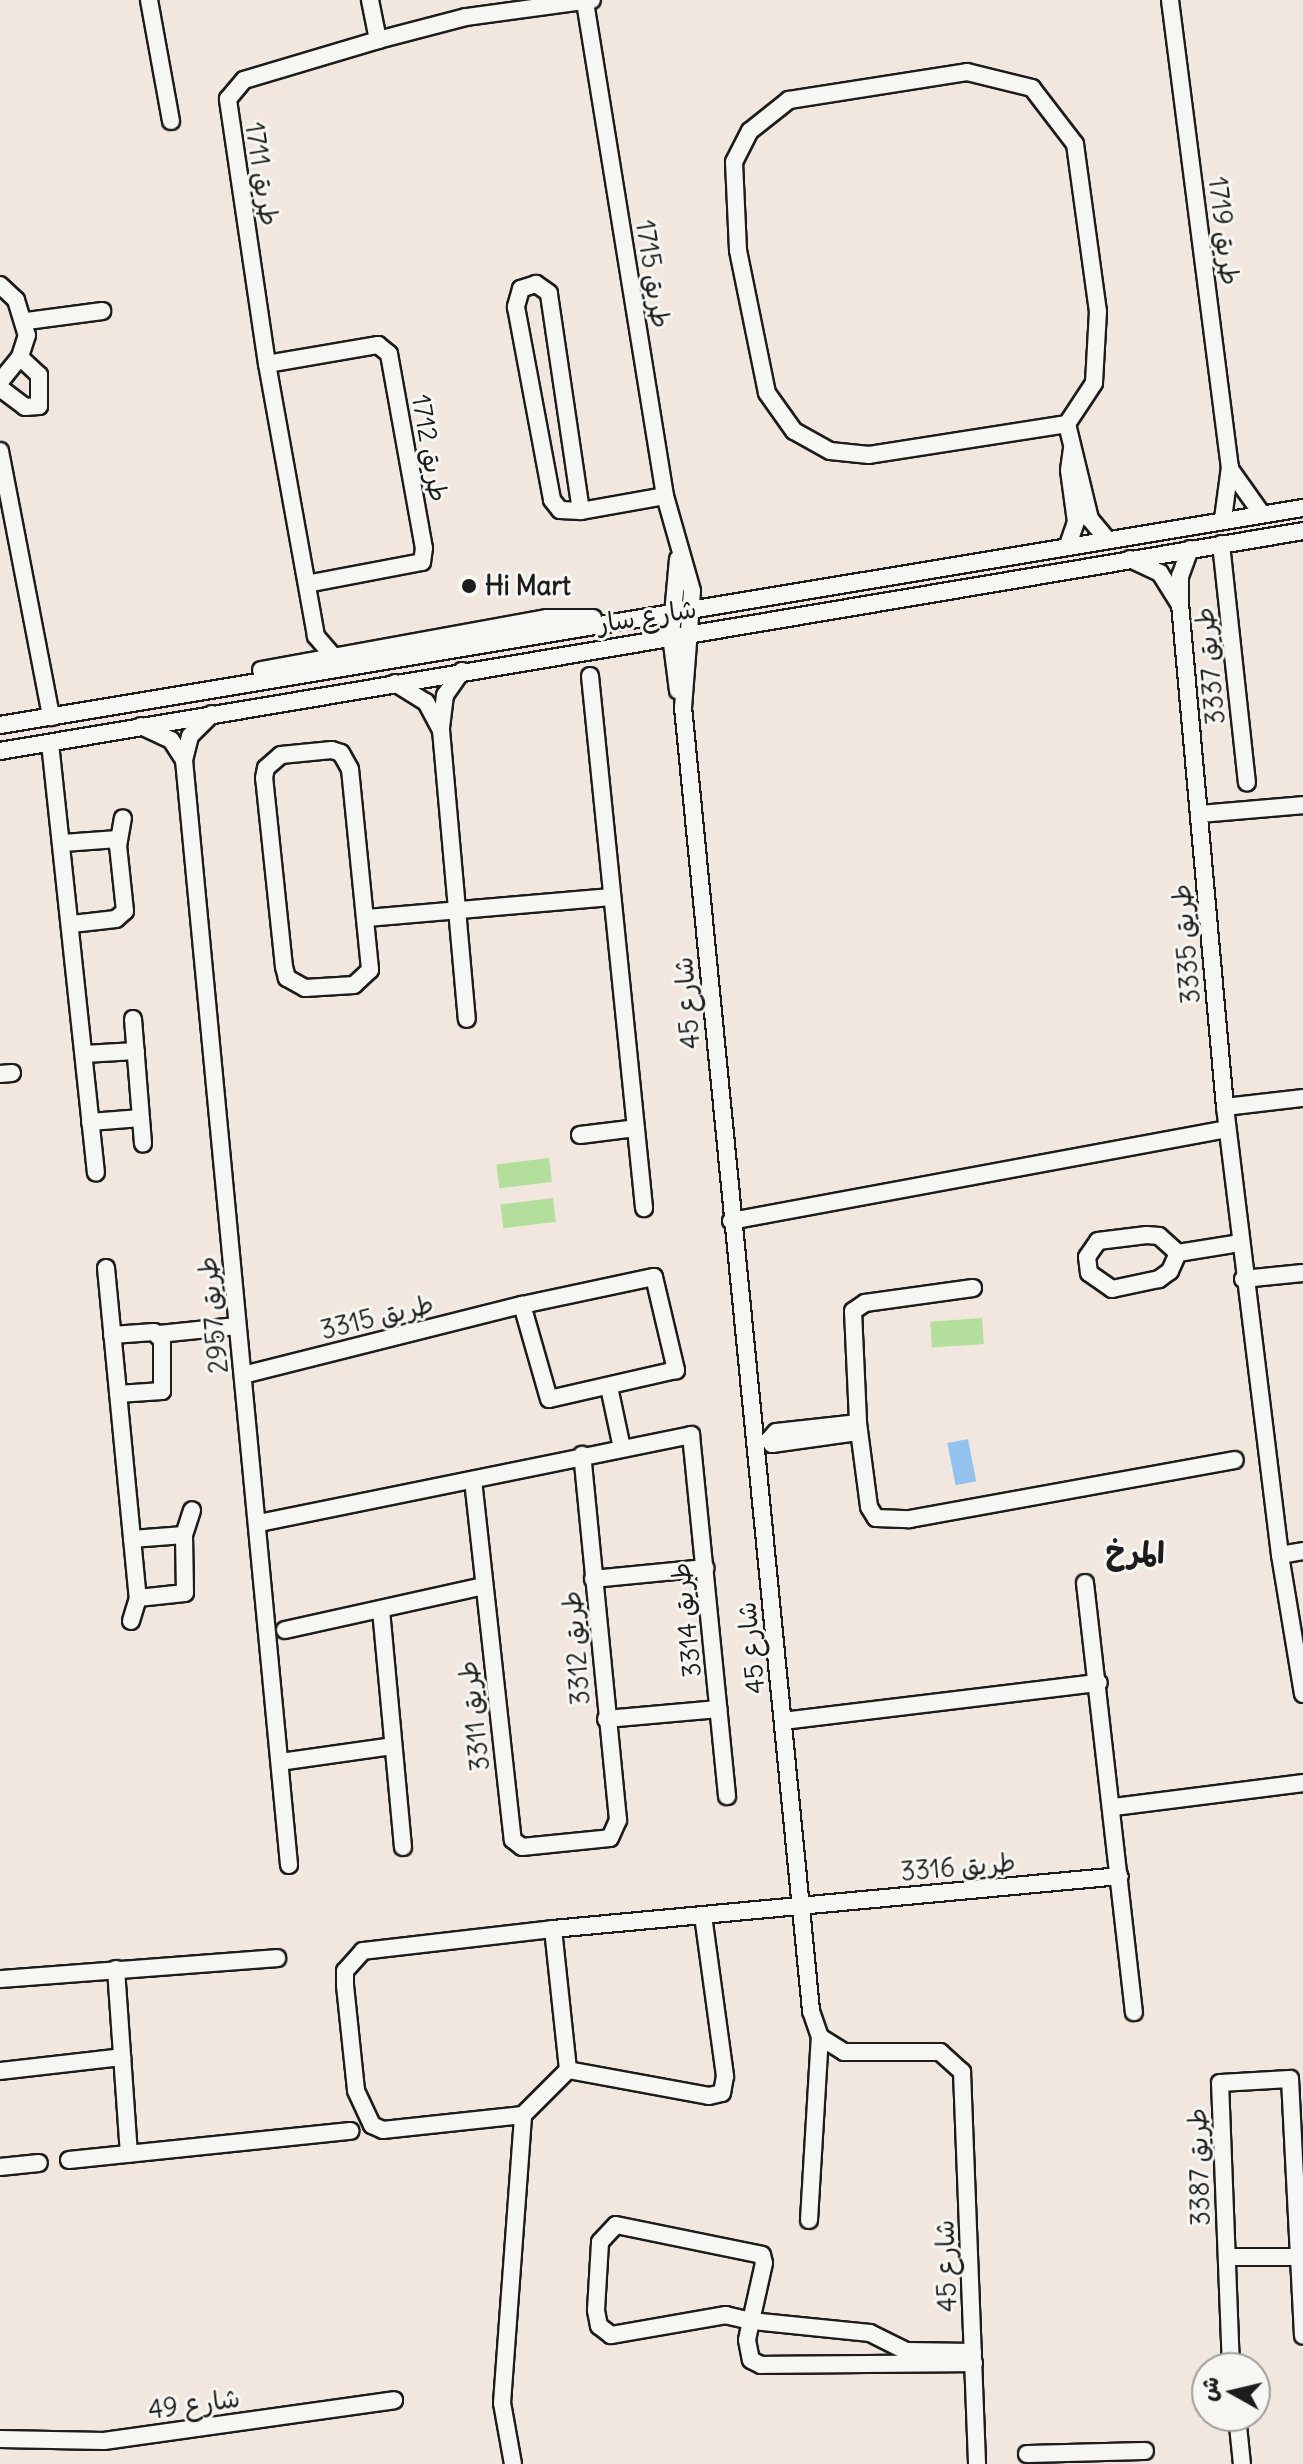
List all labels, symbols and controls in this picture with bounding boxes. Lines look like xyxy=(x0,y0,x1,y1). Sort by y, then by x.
street label: طريق 1711 xyxy=(238,120,286,228)
street label: طريق 1719 xyxy=(1202,175,1246,287)
street label: طريق 1715 xyxy=(629,218,677,330)
street label: طريق 1712 xyxy=(405,392,455,504)
place label: Hi Mart xyxy=(485,570,571,602)
marker: Hi Mart xyxy=(460,577,478,595)
street label: شارع سار xyxy=(595,593,699,639)
street label: طريق 3337 xyxy=(1188,606,1232,726)
street label: طريق 3335 xyxy=(1165,883,1207,1005)
street label: شارع 45 xyxy=(667,956,707,1050)
street label: طريق 2957 xyxy=(191,1255,235,1375)
street label: طريق 3315 xyxy=(317,1288,437,1346)
district label: المرخ xyxy=(1105,1534,1165,1570)
street label: طريق 3314 xyxy=(664,1561,708,1679)
street label: طريق 3312 xyxy=(555,1590,597,1706)
street label: شارع 45 xyxy=(731,1600,771,1696)
street label: طريق 3311 xyxy=(452,1659,496,1773)
street label: طريق 3316 xyxy=(899,1846,1017,1888)
street label: طريق 3387 xyxy=(1181,2107,1217,2227)
street label: شارع 45 xyxy=(929,2219,963,2313)
north arrow xyxy=(1191,2352,1271,2432)
text: ش xyxy=(1194,2375,1225,2403)
street label: شارع 49 xyxy=(146,2382,242,2426)

